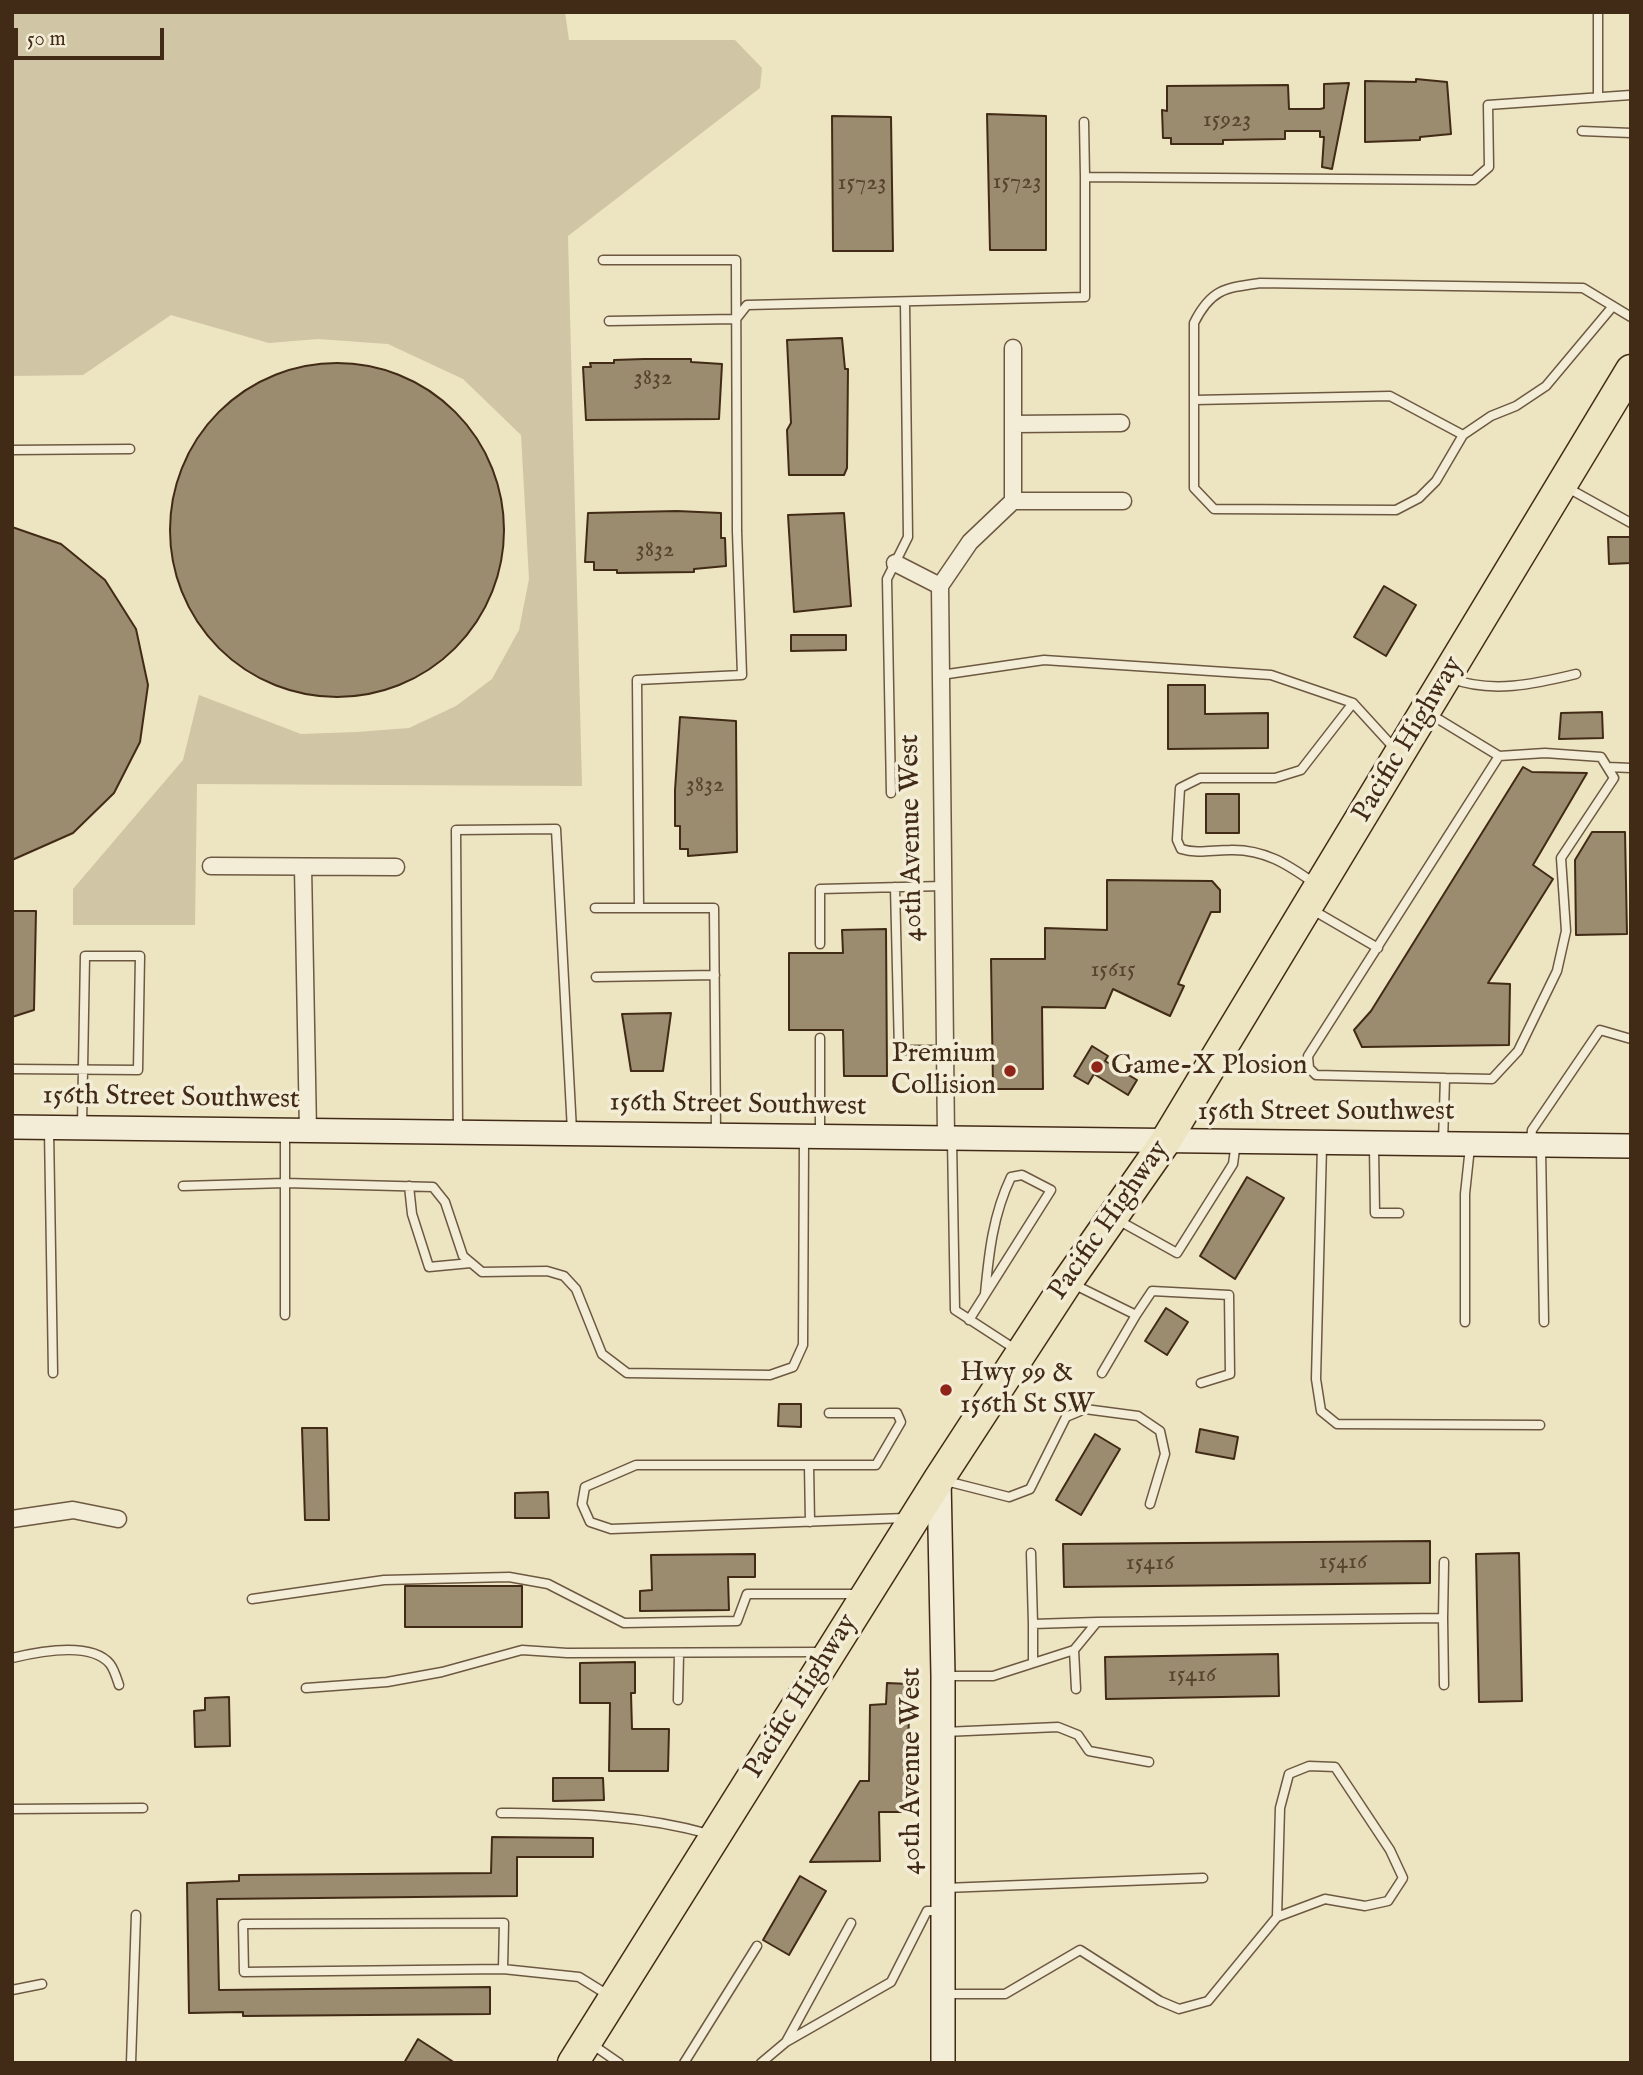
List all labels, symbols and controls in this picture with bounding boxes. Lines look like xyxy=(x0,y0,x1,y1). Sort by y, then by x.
scale bar xyxy=(18,14,168,58)
text: 50 m xyxy=(27,26,66,53)
house number: 15923 xyxy=(1203,107,1251,135)
house number: 15723 xyxy=(992,169,1042,197)
house number: 15723 xyxy=(837,170,887,198)
house number: 3832 xyxy=(634,365,672,393)
house number: 3832 xyxy=(636,537,674,565)
street label: Pacific Highway xyxy=(1346,651,1472,829)
street label: 40th Avenue West xyxy=(894,734,932,942)
house number: 3832 xyxy=(686,772,724,800)
house number: 15615 xyxy=(1090,957,1136,985)
place label: Premium Collision xyxy=(891,1038,996,1104)
place label: Game-X Plosion xyxy=(1111,1050,1307,1084)
marker: Game-X Plosion xyxy=(1089,1059,1105,1075)
marker: Premium Collision xyxy=(1002,1063,1018,1079)
street label: 156th Street Southwest xyxy=(42,1080,300,1118)
street label: 156th Street Southwest xyxy=(609,1087,867,1125)
street label: 156th Street Southwest xyxy=(1197,1096,1455,1130)
street label: Pacific Highway xyxy=(1043,1135,1177,1307)
place label: Hwy 99 & 156th St SW xyxy=(960,1357,1094,1423)
marker: Hwy 99 & 156th St SW xyxy=(938,1382,954,1398)
house number: 15416 xyxy=(1319,1549,1367,1577)
house number: 15416 xyxy=(1126,1550,1174,1578)
street label: Pacific Highway xyxy=(738,1609,866,1785)
house number: 15416 xyxy=(1168,1662,1216,1690)
street label: 40th Avenue West xyxy=(896,1667,930,1875)

